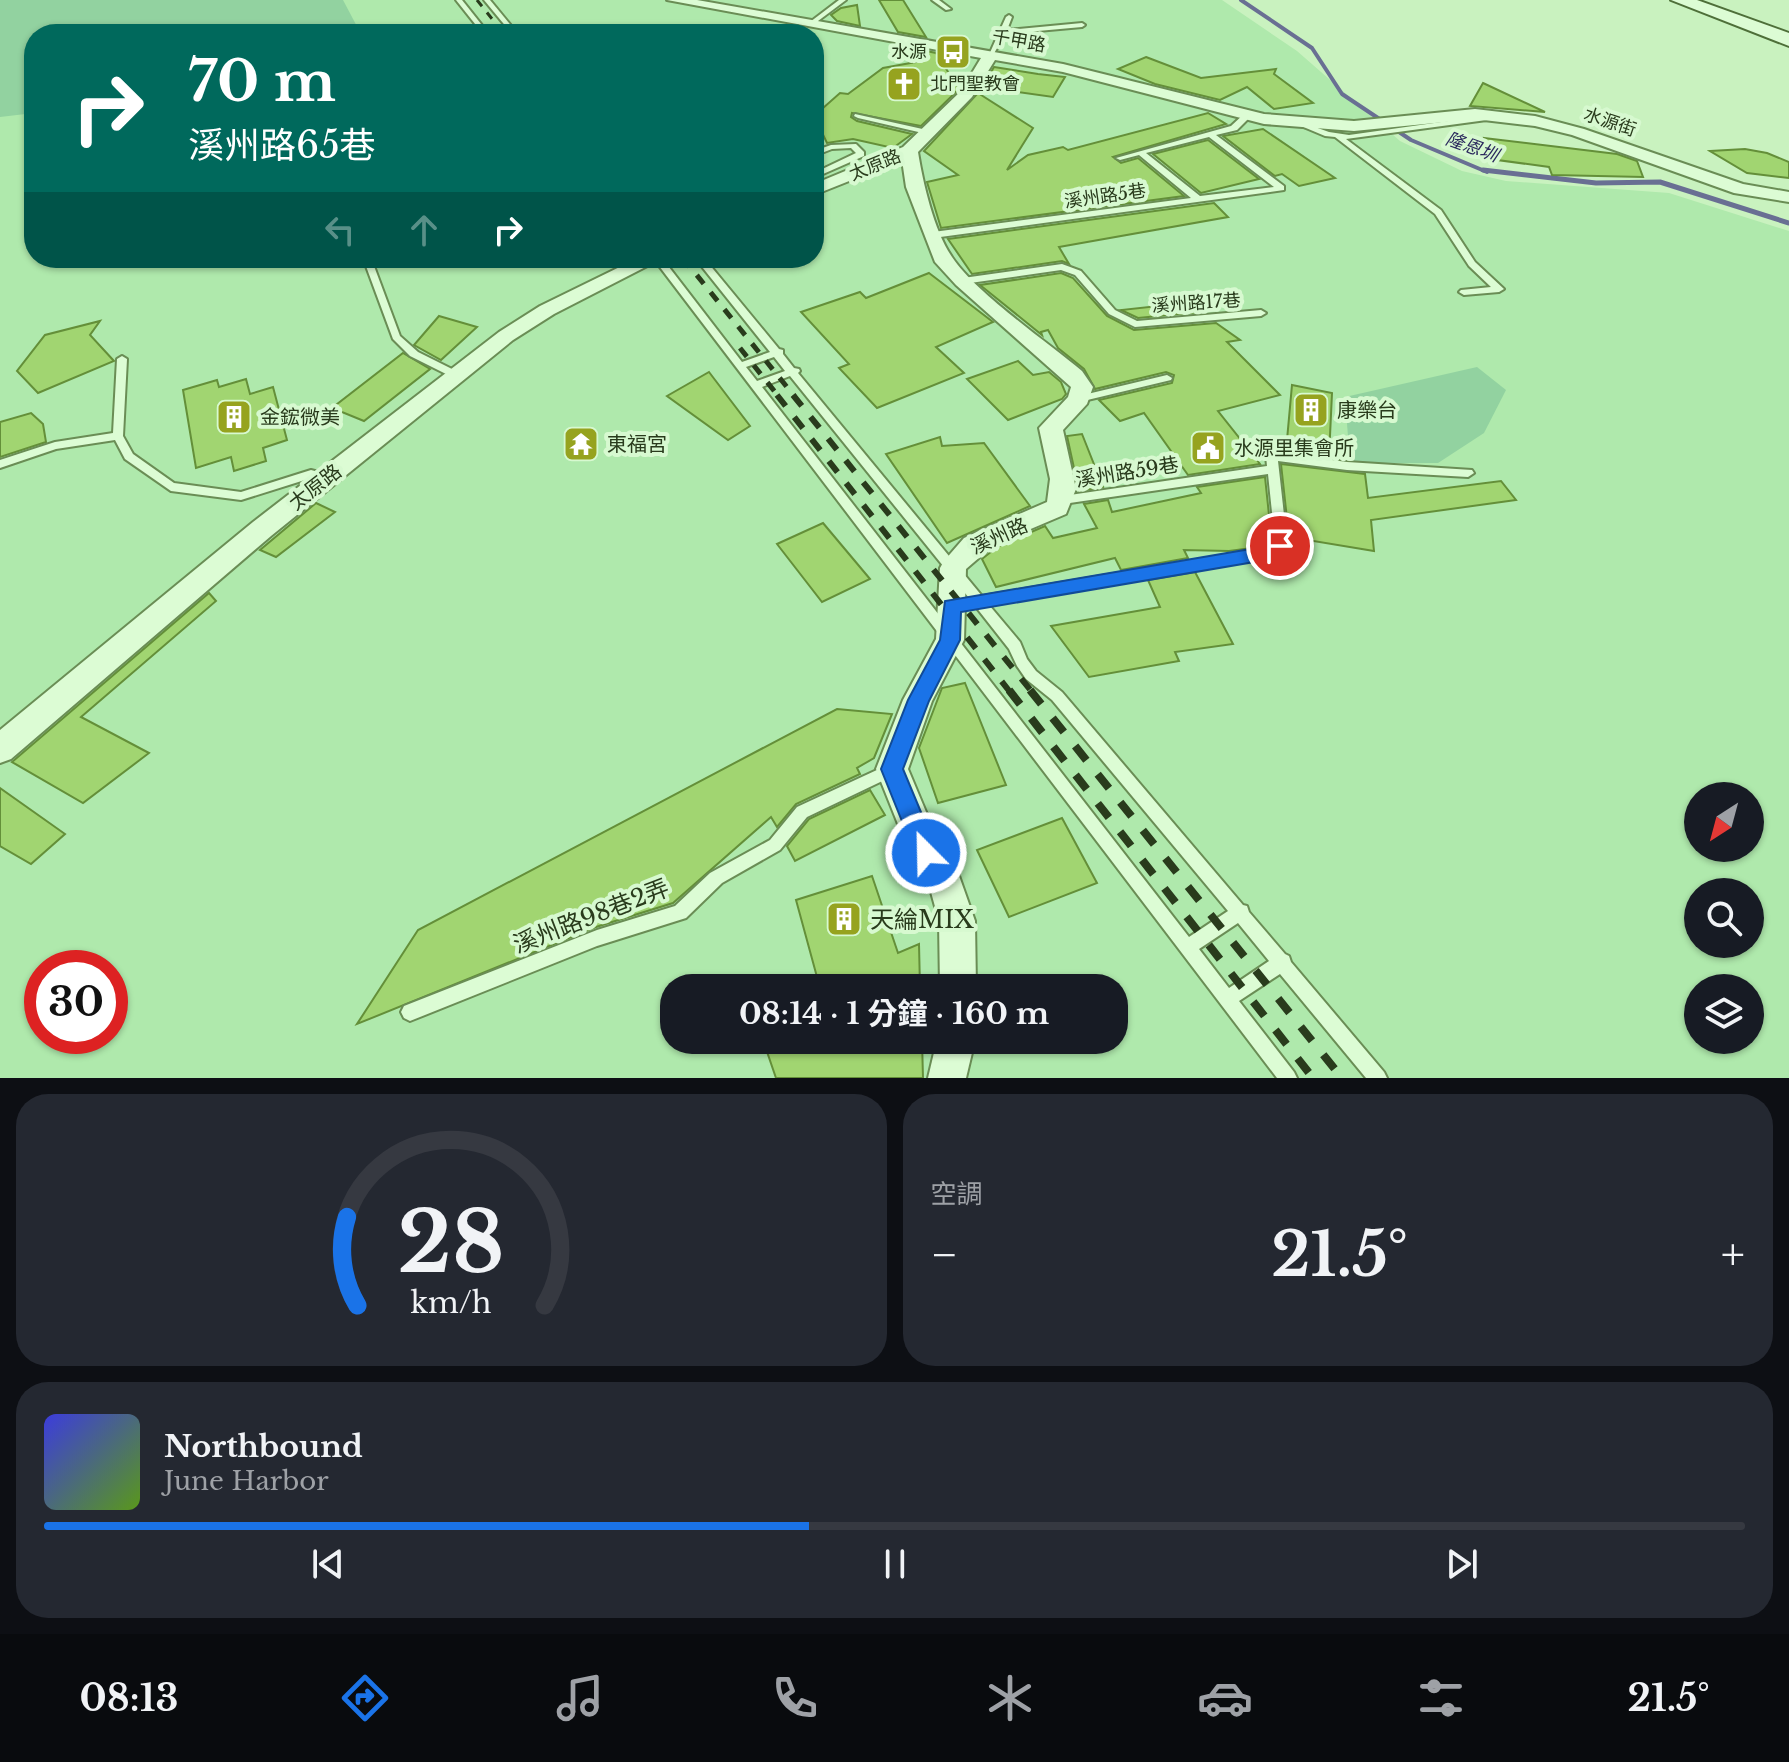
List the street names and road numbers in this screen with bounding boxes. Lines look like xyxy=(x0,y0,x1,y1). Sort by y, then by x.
street label: 千甲路 xyxy=(991,25,1047,57)
street label: 水源街 xyxy=(1581,103,1639,141)
street label: 太原路 xyxy=(846,145,904,185)
street label: 溪州路5巷 xyxy=(1063,179,1147,213)
street label: 溪州路17巷 xyxy=(1151,289,1241,317)
street label: 溪州路59巷 xyxy=(1074,452,1180,492)
street label: 太原路 xyxy=(284,459,346,515)
street label: 溪州路 xyxy=(967,513,1031,559)
street label: 溪州路98巷2弄 xyxy=(509,873,673,959)

